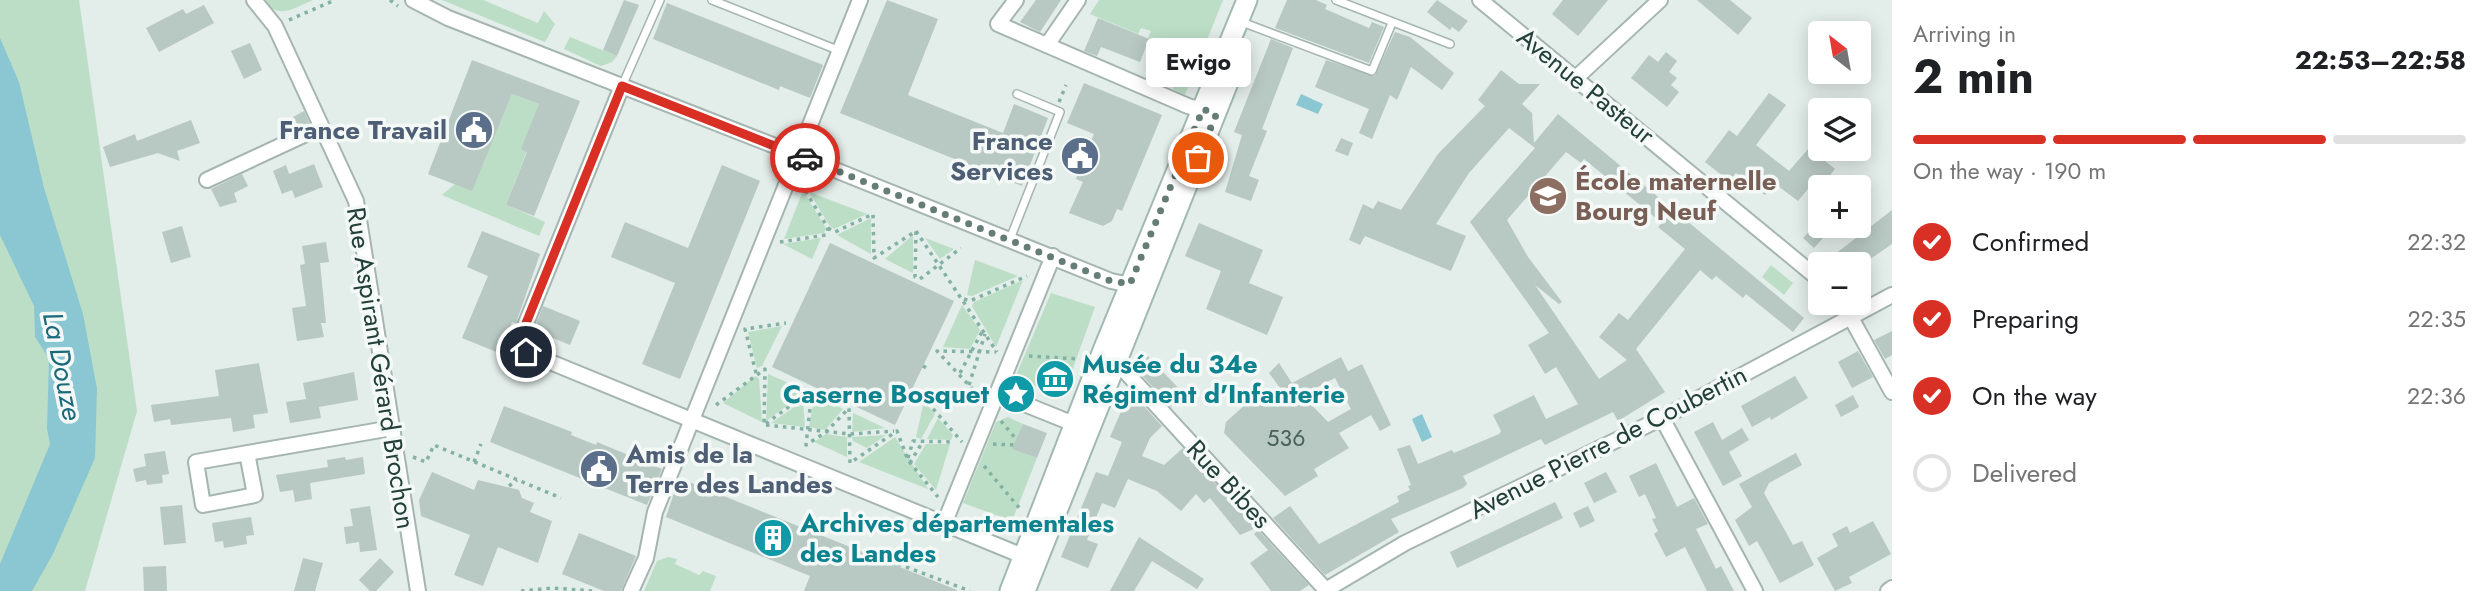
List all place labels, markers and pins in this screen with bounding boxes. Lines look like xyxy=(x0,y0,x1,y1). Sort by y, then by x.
callout: Ewigo xyxy=(1146,39,1250,88)
public building icon: France Travail xyxy=(453,109,495,151)
place label: France Travail xyxy=(279,111,447,149)
place label: France Services xyxy=(950,122,1053,190)
pin xyxy=(1168,128,1228,188)
public building icon: France Services xyxy=(1059,135,1101,177)
place label: École maternelle Bourg Neuf xyxy=(1575,162,1777,230)
school or university icon: École maternelle Bourg Neuf xyxy=(1527,175,1569,217)
pin xyxy=(496,322,556,382)
place label: Musée du 34e Régiment d'Infanterie xyxy=(1082,345,1345,413)
museum icon: Musée du 34e Régiment d'Infanterie xyxy=(1034,358,1076,400)
place icon: Caserne Bosquet xyxy=(995,373,1037,415)
place label: Caserne Bosquet xyxy=(783,375,990,413)
place label: Amis de la Terre des Landes xyxy=(625,435,833,503)
public building icon: Amis de la Terre des Landes xyxy=(578,448,620,490)
place label: Archives départementales des Landes xyxy=(799,504,1114,572)
building icon: Archives départementales des Landes xyxy=(752,517,794,559)

